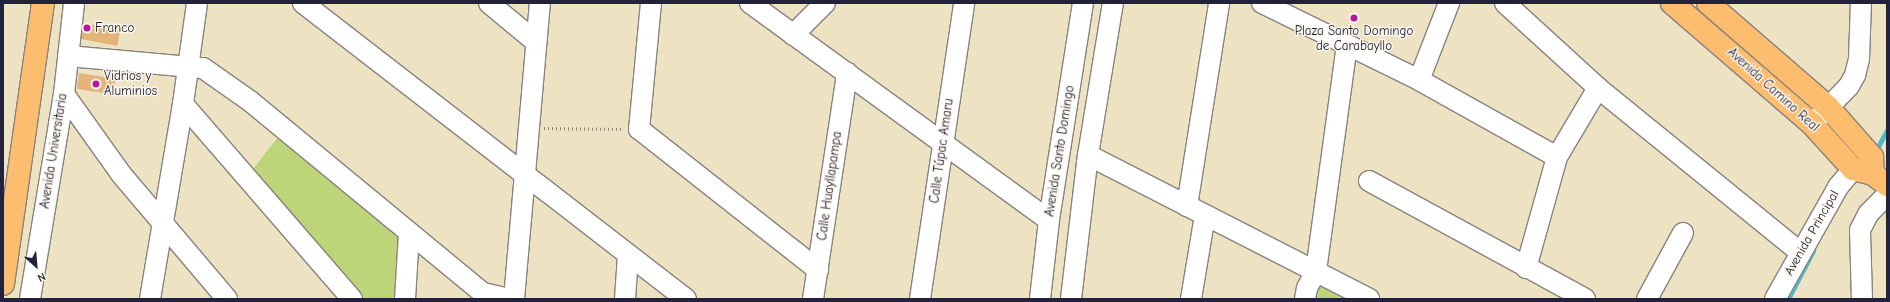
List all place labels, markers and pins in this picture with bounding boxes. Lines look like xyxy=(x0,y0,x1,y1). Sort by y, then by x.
marker: Plaza Santo Domingo de Carabayllo xyxy=(1349,13,1359,23)
place label: Franco xyxy=(95,20,134,36)
marker: Franco xyxy=(82,23,92,33)
place label: Plaza Santo Domingo de Carabayllo xyxy=(1295,24,1413,55)
place label: Vidrios y Aluminios xyxy=(104,69,157,100)
marker: Vidrios y Aluminios xyxy=(91,79,101,89)

